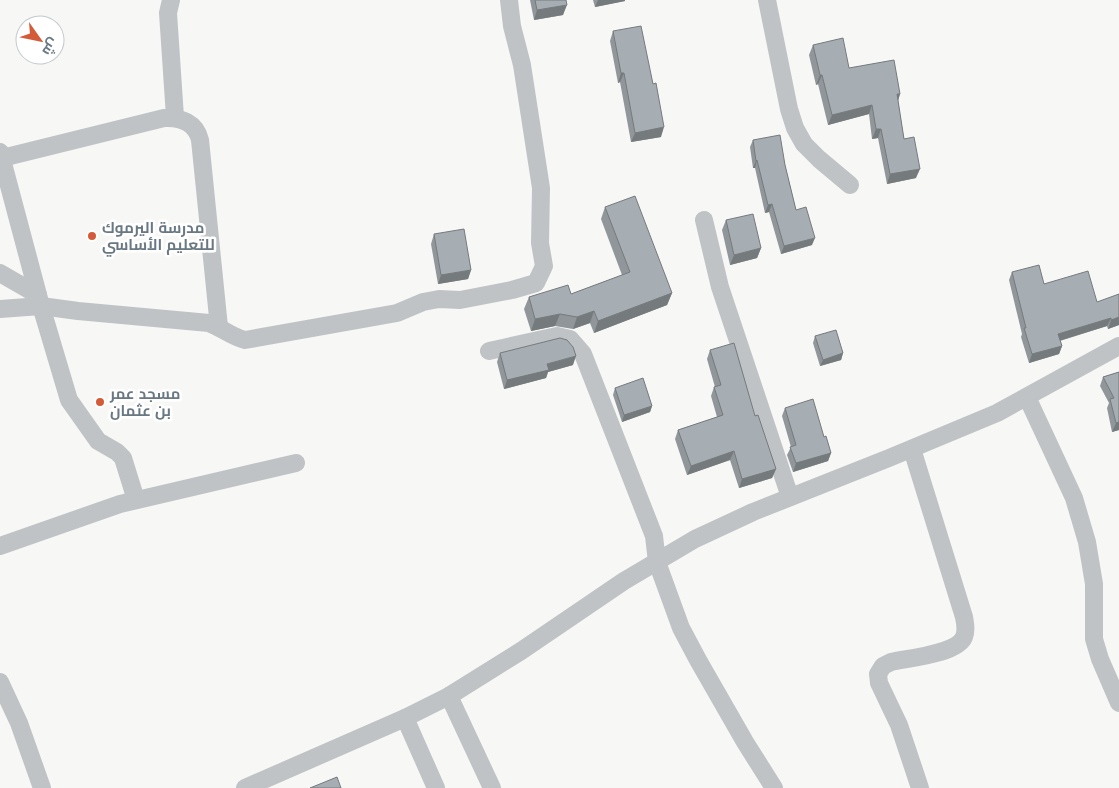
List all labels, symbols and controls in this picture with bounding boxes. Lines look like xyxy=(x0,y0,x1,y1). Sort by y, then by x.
north arrow xyxy=(15,15,65,65)
text: ش xyxy=(38,35,63,60)
place label: مدرسة اليرموك للتعليم الأساسي xyxy=(102,218,215,257)
marker: مدرسة اليرموك للتعليم الأساسي xyxy=(86,230,98,242)
place label: مسجد عمر بن عثمان xyxy=(109,384,180,420)
marker: مسجد عمر بن عثمان xyxy=(94,396,106,408)

